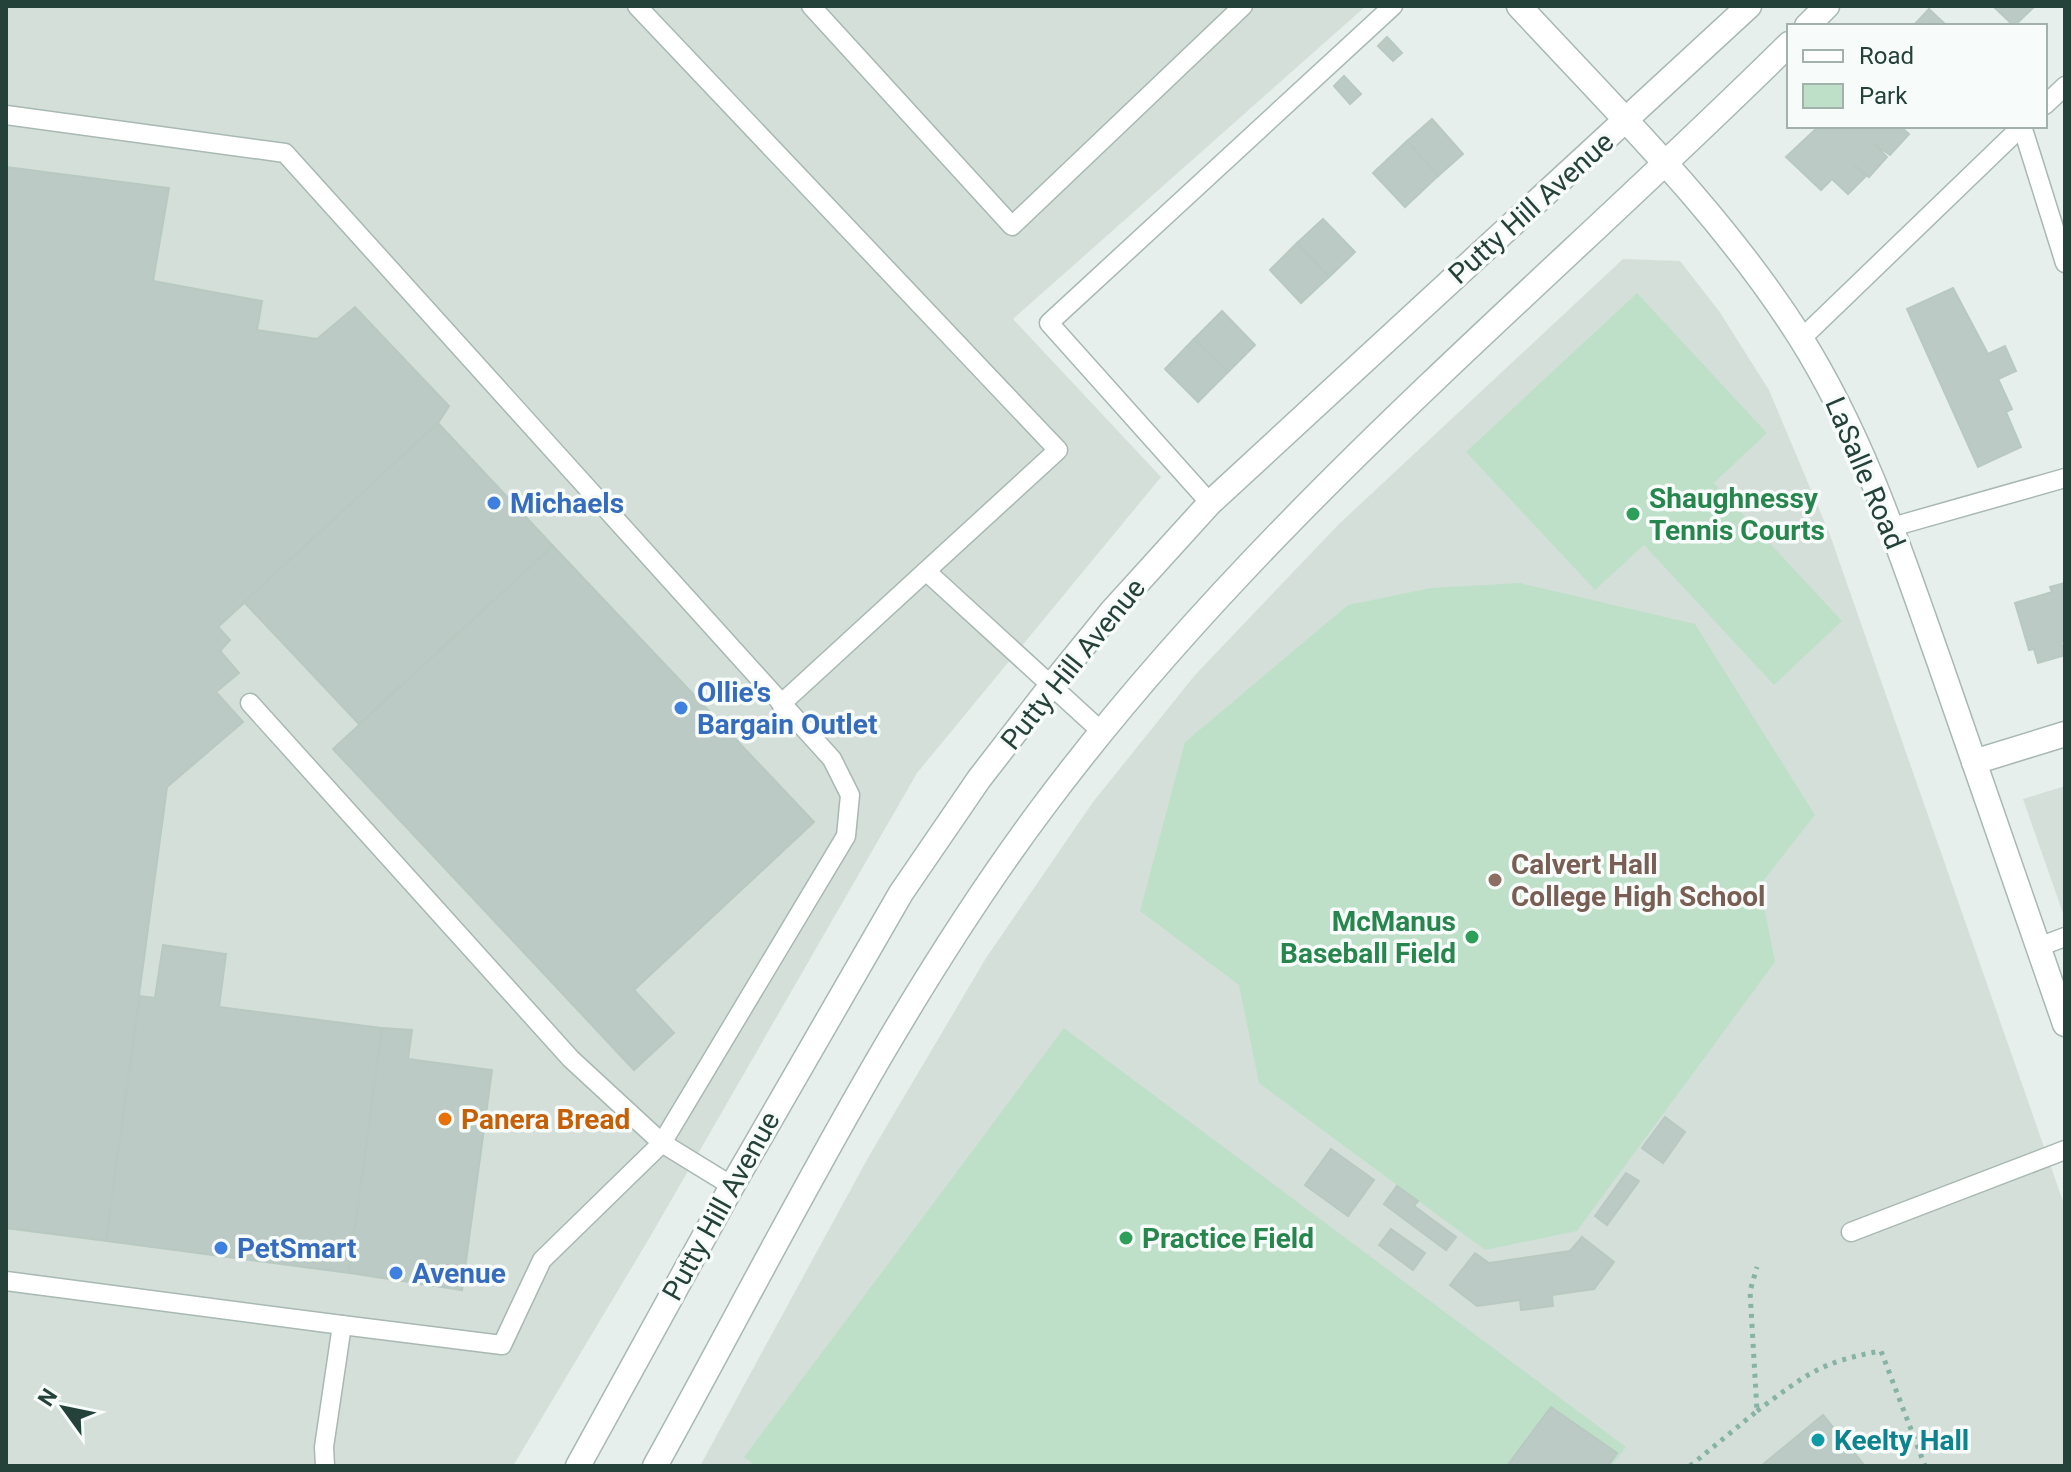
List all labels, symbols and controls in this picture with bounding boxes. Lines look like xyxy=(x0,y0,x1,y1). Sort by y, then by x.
legend xyxy=(1787,24,2047,128)
text: Road xyxy=(1859,42,1914,70)
text: Park xyxy=(1859,82,1908,110)
street label: Putty Hill Avenue xyxy=(1442,125,1620,291)
street label: LaSalle Road xyxy=(1818,392,1912,554)
place label: Shaughnessy Tennis Courts xyxy=(1649,482,1825,547)
place label: Michaels xyxy=(510,487,624,520)
marker: Michaels xyxy=(485,494,503,512)
marker: Shaughnessy Tennis Courts xyxy=(1624,505,1642,523)
street label: Putty Hill Avenue xyxy=(994,572,1152,756)
place label: Ollie's Bargain Outlet xyxy=(697,676,877,741)
marker: Ollie's Bargain Outlet xyxy=(672,699,690,717)
place label: Calvert Hall College High School xyxy=(1511,848,1766,913)
marker: Calvert Hall College High School xyxy=(1486,871,1504,889)
place label: McManus Baseball Field xyxy=(1280,905,1456,970)
marker: McManus Baseball Field xyxy=(1463,928,1481,946)
place label: Panera Bread xyxy=(461,1103,630,1136)
street label: Putty Hill Avenue xyxy=(656,1106,786,1306)
marker: Panera Bread xyxy=(436,1110,454,1128)
place label: Practice Field xyxy=(1142,1222,1314,1255)
marker: Practice Field xyxy=(1117,1229,1135,1247)
place label: PetSmart xyxy=(237,1232,356,1265)
marker: PetSmart xyxy=(212,1239,230,1257)
place label: Avenue xyxy=(412,1257,506,1290)
marker: Avenue xyxy=(387,1264,405,1282)
north arrow xyxy=(24,1368,104,1448)
text: N xyxy=(33,1384,62,1411)
place label: Keelty Hall xyxy=(1834,1424,1969,1457)
marker: Keelty Hall xyxy=(1809,1431,1827,1449)

